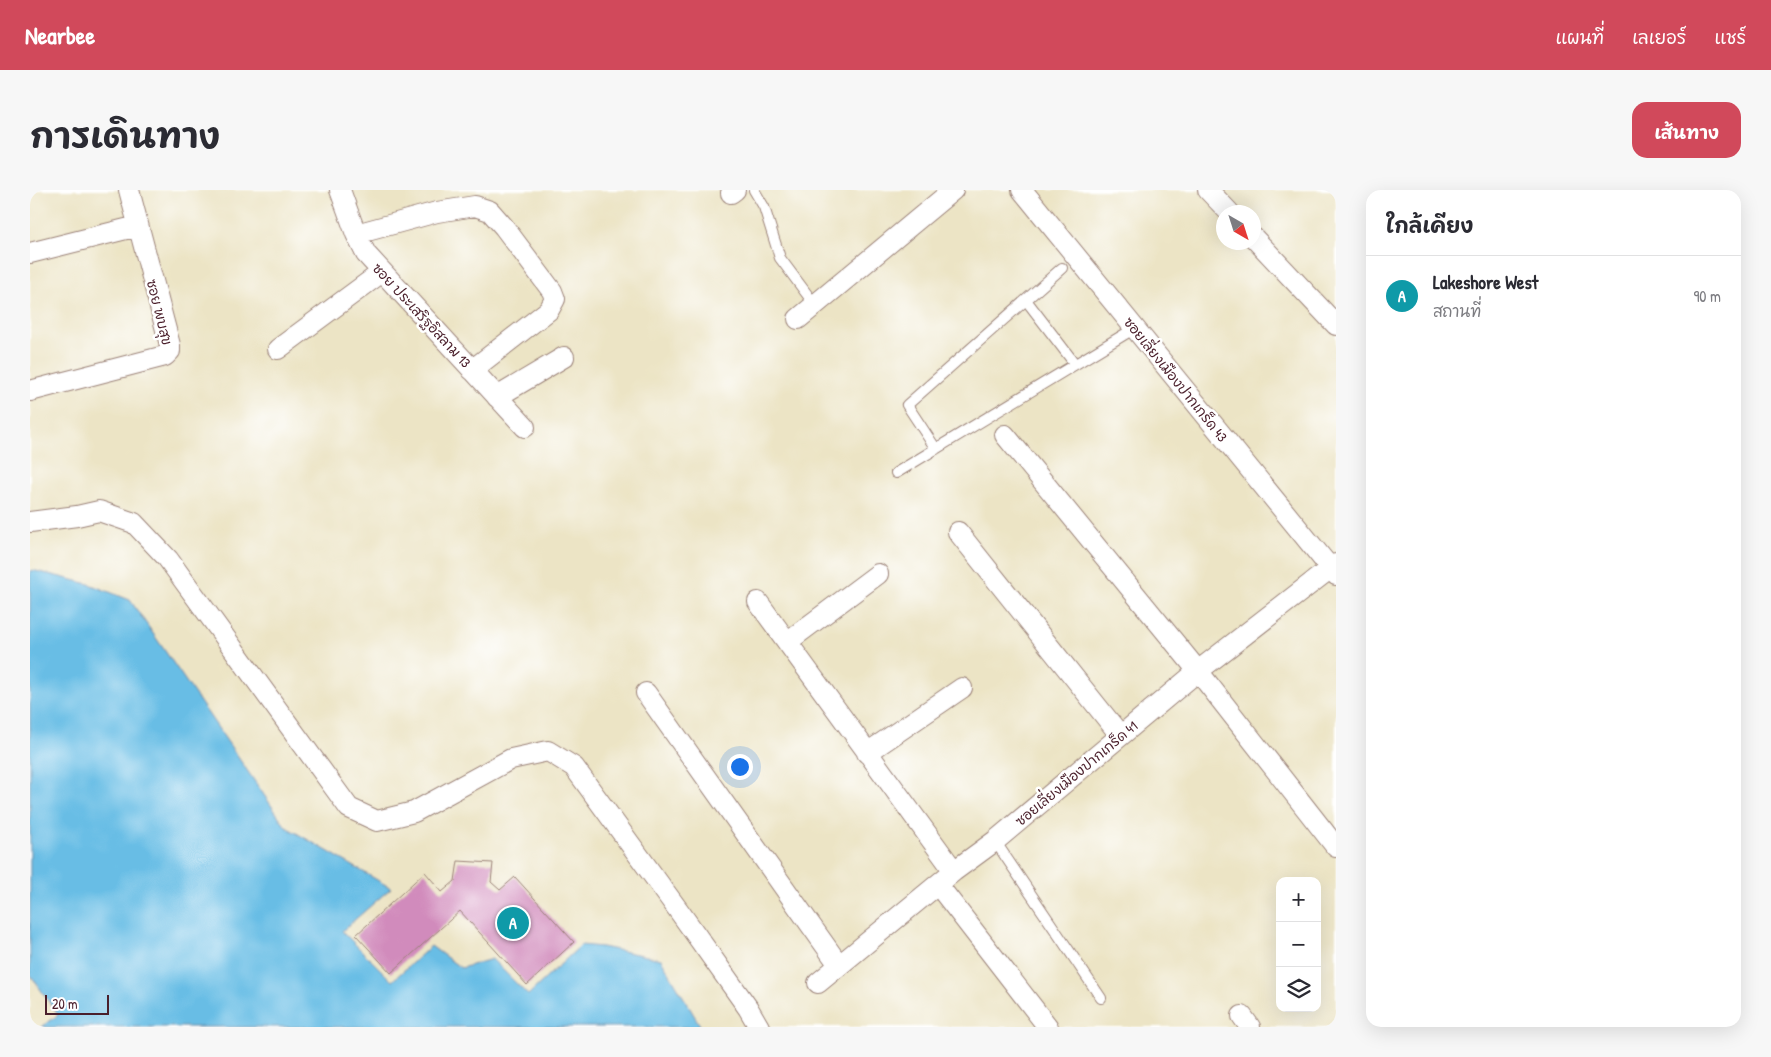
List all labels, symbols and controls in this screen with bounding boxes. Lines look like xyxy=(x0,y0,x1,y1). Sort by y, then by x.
text: Nearbee xyxy=(25,19,95,51)
text: แผนที่ xyxy=(1556,25,1604,50)
text: เลเยอร์ xyxy=(1632,25,1686,50)
text: แชร์ xyxy=(1714,25,1746,50)
button: เส้นทาง xyxy=(1632,102,1741,158)
text: การเดินทาง xyxy=(30,112,220,159)
north arrow xyxy=(1216,205,1261,250)
text: ใกล้เคียง xyxy=(1386,211,1473,240)
street label: ซอย ประเสริฐอิสลาม 13 xyxy=(368,259,476,371)
text: Lakeshore West xyxy=(1433,269,1538,295)
street label: ซอย พบสุข xyxy=(142,277,177,347)
text: A xyxy=(1398,285,1406,307)
text: 90 m xyxy=(1693,285,1721,307)
text: สถานที่ xyxy=(1433,300,1481,322)
street label: ซอยเลี่ยงเมืองปากเกร็ด 43 xyxy=(1120,311,1235,445)
street label: ซอยเลี่ยงเมืองปากเกร็ด 41 xyxy=(1009,714,1141,830)
your location xyxy=(727,754,753,780)
map controls xyxy=(1276,877,1321,1012)
button: + xyxy=(1276,877,1321,922)
pin: A xyxy=(497,904,529,942)
button: − xyxy=(1276,922,1321,967)
button: layers xyxy=(1276,967,1321,1012)
scale bar xyxy=(45,992,109,1015)
text: 20 m xyxy=(52,994,78,1013)

